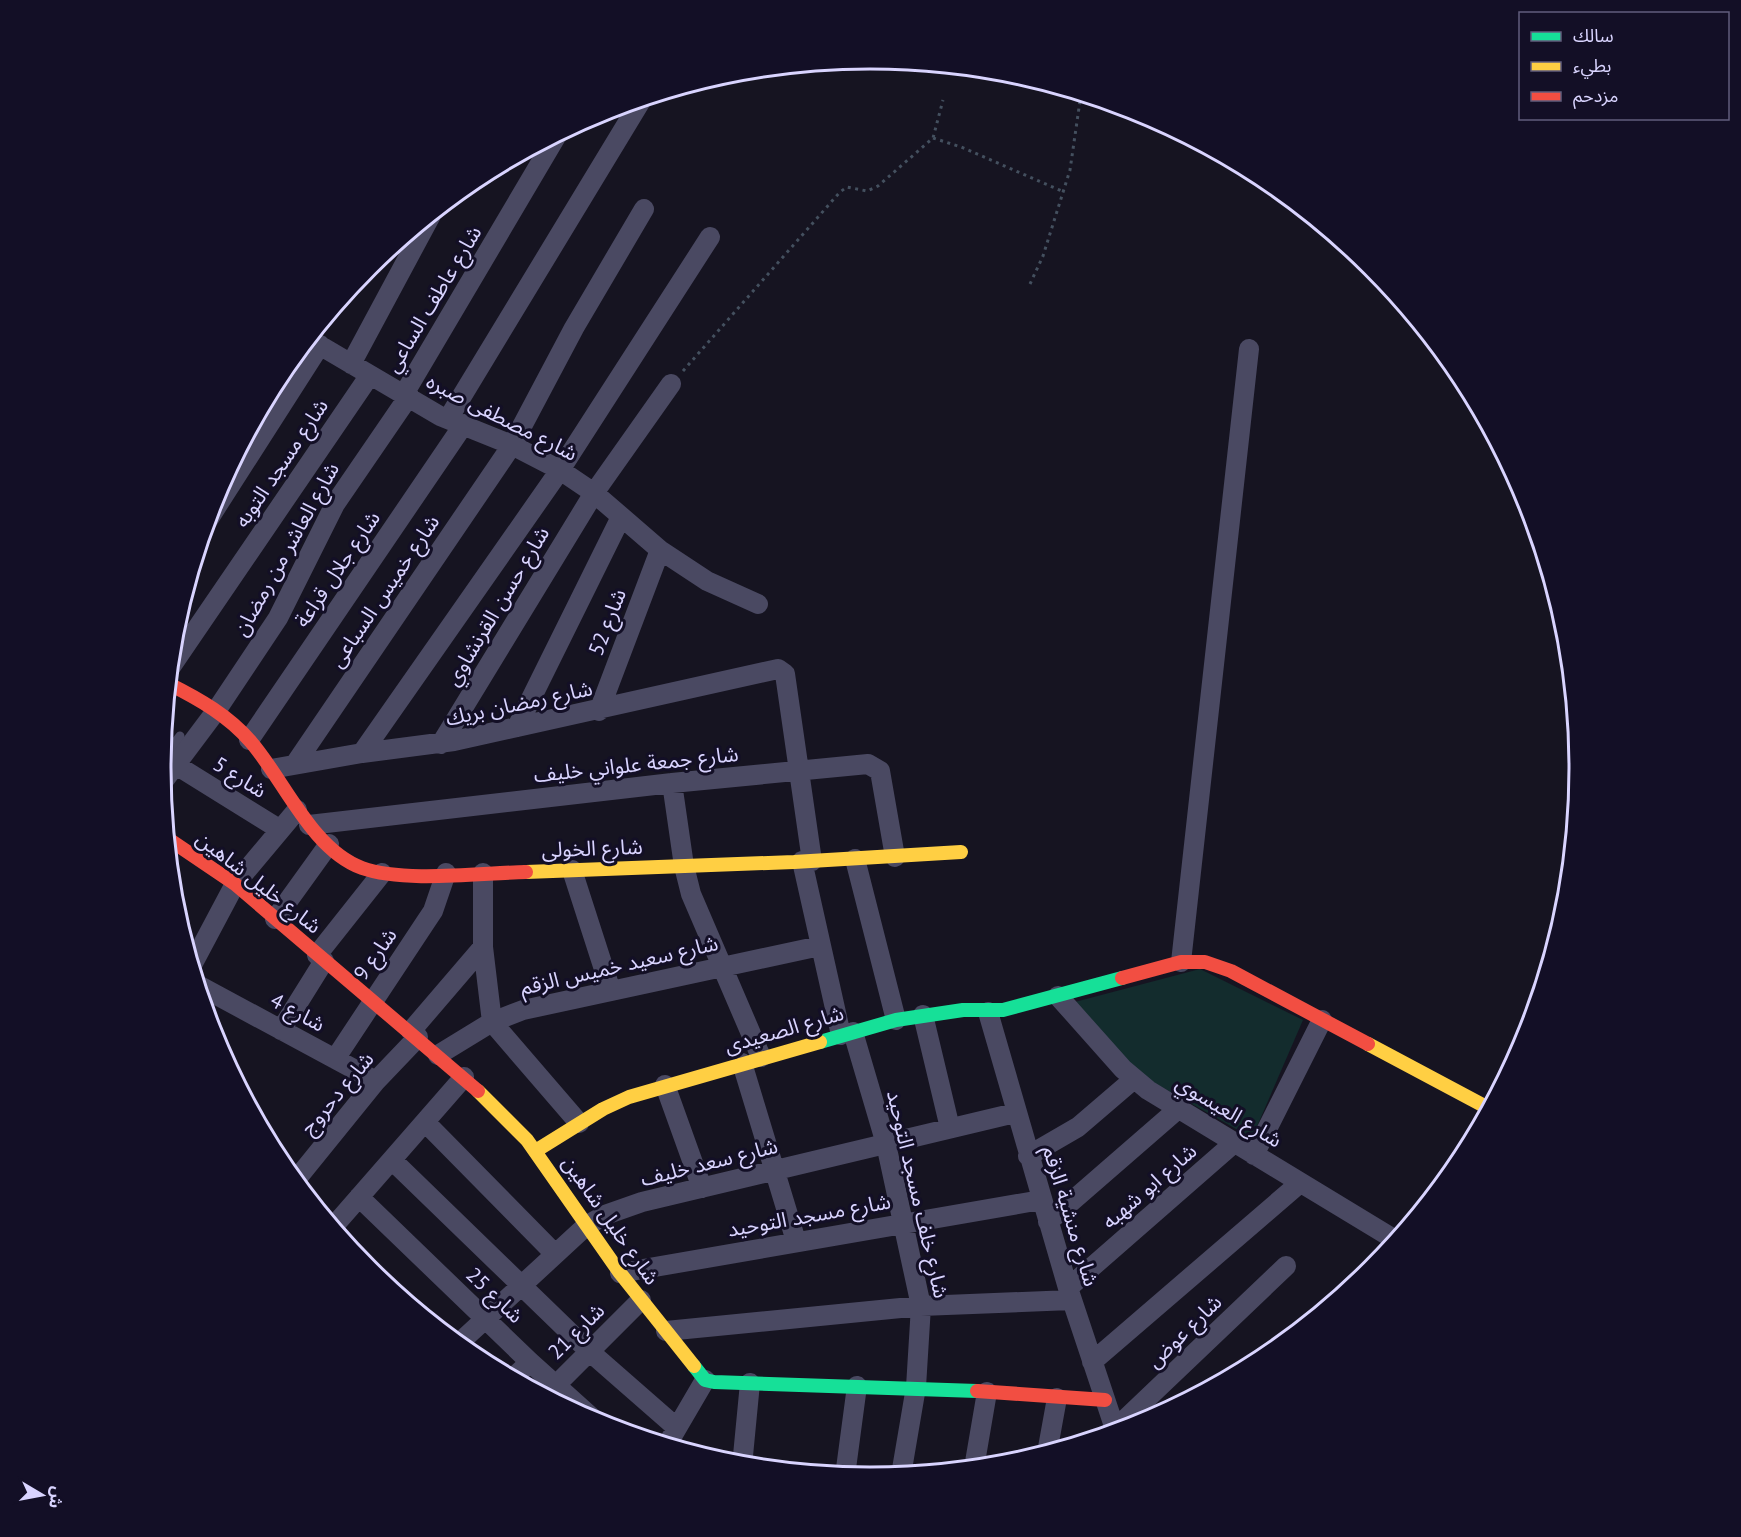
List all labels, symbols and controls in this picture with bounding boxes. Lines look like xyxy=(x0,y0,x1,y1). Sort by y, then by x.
legend xyxy=(1519,12,1729,120)
text: سالك xyxy=(1573,24,1614,47)
text: بطيء xyxy=(1573,54,1611,79)
text: مزدحم xyxy=(1573,84,1618,109)
street label: شارع عاطف الساعي xyxy=(379,221,490,379)
street label: شارع مصطفى صبره xyxy=(421,367,582,468)
street label: شارع مسجد التوبه xyxy=(228,393,336,534)
street label: شارع العاشر من رمضان xyxy=(227,457,347,642)
street label: شارع جلال قراعة xyxy=(288,506,387,633)
street label: شارع خميس السباعى xyxy=(323,509,447,674)
street label: شارع حسن القرنشاوي xyxy=(439,521,558,692)
street label: شارع 52 xyxy=(582,585,634,660)
street label: شارع رمضان بريك xyxy=(443,674,595,734)
street label: شارع جمعة علواني خليف xyxy=(532,740,740,791)
street label: شارع 5 xyxy=(207,750,272,806)
street label: شارع خليل شاهين xyxy=(190,825,327,941)
street label: شارع الخولى xyxy=(541,833,643,865)
street label: شارع 9 xyxy=(347,923,404,987)
street label: شارع سعيد خميس الزقم xyxy=(517,929,721,1003)
street label: شارع 4 xyxy=(265,986,330,1039)
street label: شارع الصعيدى xyxy=(721,999,847,1061)
street label: شارع دحروج xyxy=(295,1046,381,1141)
street label: شارع العيسوي xyxy=(1169,1069,1287,1156)
street label: شارع خلف مسجد التوحيد xyxy=(879,1087,955,1301)
street label: شارع سعد خليف xyxy=(638,1132,781,1194)
street label: شارع ابو شهبه xyxy=(1096,1137,1203,1236)
street label: شارع منشية الزقم xyxy=(1035,1142,1105,1290)
street label: شارع خليل شاهين xyxy=(555,1150,666,1291)
street label: شارع مسجد التوحيد xyxy=(725,1187,893,1245)
street label: شارع 25 xyxy=(459,1261,529,1330)
street label: شارع عوض xyxy=(1141,1288,1229,1375)
street label: شارع 21 xyxy=(542,1297,612,1367)
north arrow xyxy=(12,1465,72,1525)
text: ش xyxy=(45,1485,69,1510)

